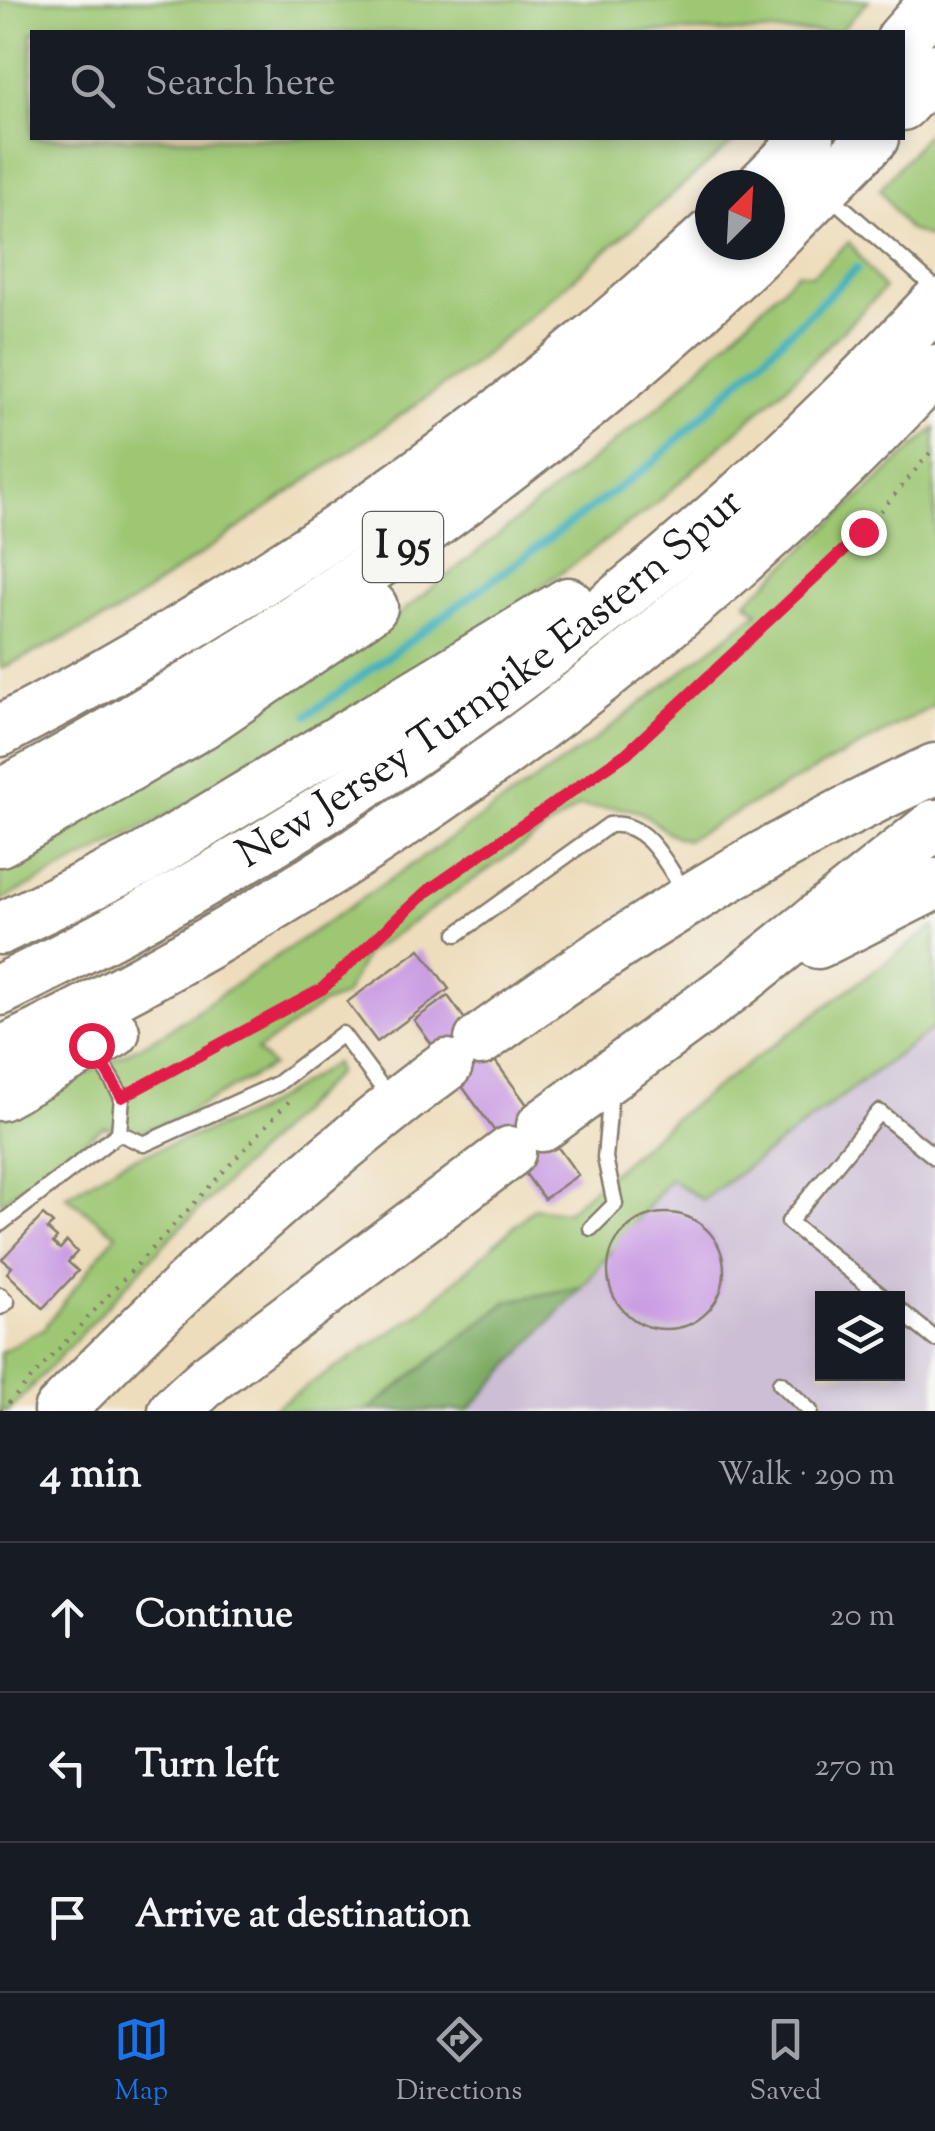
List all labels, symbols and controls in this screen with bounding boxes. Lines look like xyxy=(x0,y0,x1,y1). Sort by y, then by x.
search box xyxy=(30,30,905,140)
icon: search xyxy=(65,58,120,113)
text: Search here xyxy=(145,58,336,112)
north arrow xyxy=(695,170,785,260)
street label: New Jersey Turnpike Eastern Spur xyxy=(226,475,757,885)
route end xyxy=(841,510,887,556)
road number: I 95 xyxy=(363,512,443,582)
route start xyxy=(69,1023,115,1069)
map controls xyxy=(815,1291,905,1381)
button: layers xyxy=(815,1291,905,1381)
text: 4 min xyxy=(40,1446,142,1506)
text: Walk · 290 m xyxy=(717,1453,895,1499)
icon: ahead xyxy=(40,1590,95,1645)
text: Continue xyxy=(135,1590,293,1644)
text: 20 m xyxy=(830,1594,895,1640)
icon: left xyxy=(40,1740,95,1795)
text: Turn left xyxy=(135,1740,279,1794)
text: 270 m xyxy=(814,1744,895,1790)
icon: arrive xyxy=(40,1890,95,1945)
text: Arrive at destination xyxy=(135,1890,471,1944)
tab: Map xyxy=(114,2012,169,2112)
tab: Directions xyxy=(396,2012,522,2112)
tab: Saved xyxy=(749,2012,821,2112)

